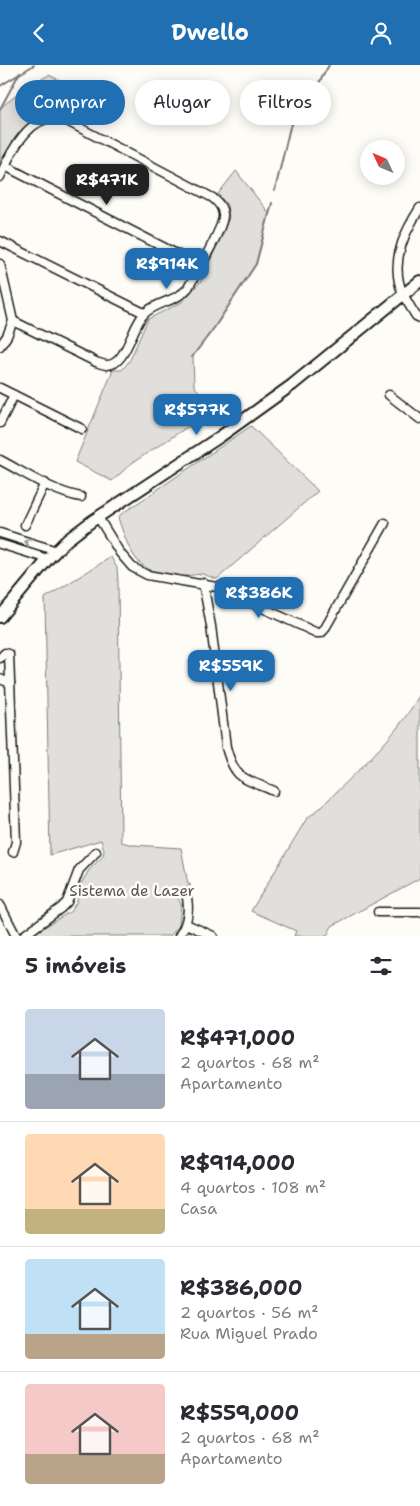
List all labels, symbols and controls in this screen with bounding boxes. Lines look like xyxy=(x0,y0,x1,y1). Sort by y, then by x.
text: Dwello xyxy=(171,18,249,47)
icon: back xyxy=(25,19,53,47)
icon: person xyxy=(367,19,395,47)
chip: Comprar xyxy=(15,80,125,125)
chip: Alugar xyxy=(135,80,230,125)
chip: Filtros xyxy=(240,80,331,125)
north arrow xyxy=(360,140,405,185)
map controls xyxy=(360,140,405,185)
pin: R$471K xyxy=(66,163,148,206)
text: R$471K xyxy=(76,169,138,190)
pin: R$914K xyxy=(126,247,208,290)
text: R$914K xyxy=(136,253,198,274)
pin: R$577K xyxy=(156,393,238,436)
text: R$577K xyxy=(164,399,230,420)
one-way arrow xyxy=(25,537,33,547)
pin: R$386K xyxy=(218,577,300,619)
text: R$386K xyxy=(225,582,293,603)
pin: R$559K xyxy=(190,649,272,692)
text: R$559K xyxy=(199,655,263,676)
park label: Sistema de Lazer xyxy=(69,881,195,901)
text: 5 imóveis xyxy=(25,952,126,980)
icon: filters xyxy=(367,952,395,980)
text: R$471,000 xyxy=(180,1024,295,1052)
icon: home xyxy=(65,1029,125,1089)
text: 2 quartos · 68 m² xyxy=(180,1052,320,1073)
text: Apartamento xyxy=(180,1073,282,1094)
text: R$914,000 xyxy=(180,1149,295,1177)
icon: home xyxy=(65,1154,125,1214)
text: 4 quartos · 108 m² xyxy=(180,1177,326,1198)
text: Casa xyxy=(180,1198,217,1219)
text: R$386,000 xyxy=(180,1274,302,1302)
icon: home xyxy=(65,1279,125,1339)
text: 2 quartos · 56 m² xyxy=(180,1302,319,1323)
text: Rua Miguel Prado xyxy=(180,1323,318,1344)
text: R$559,000 xyxy=(180,1399,299,1427)
icon: home xyxy=(65,1404,125,1464)
text: 2 quartos · 68 m² xyxy=(180,1427,320,1448)
text: Apartamento xyxy=(180,1448,282,1469)

